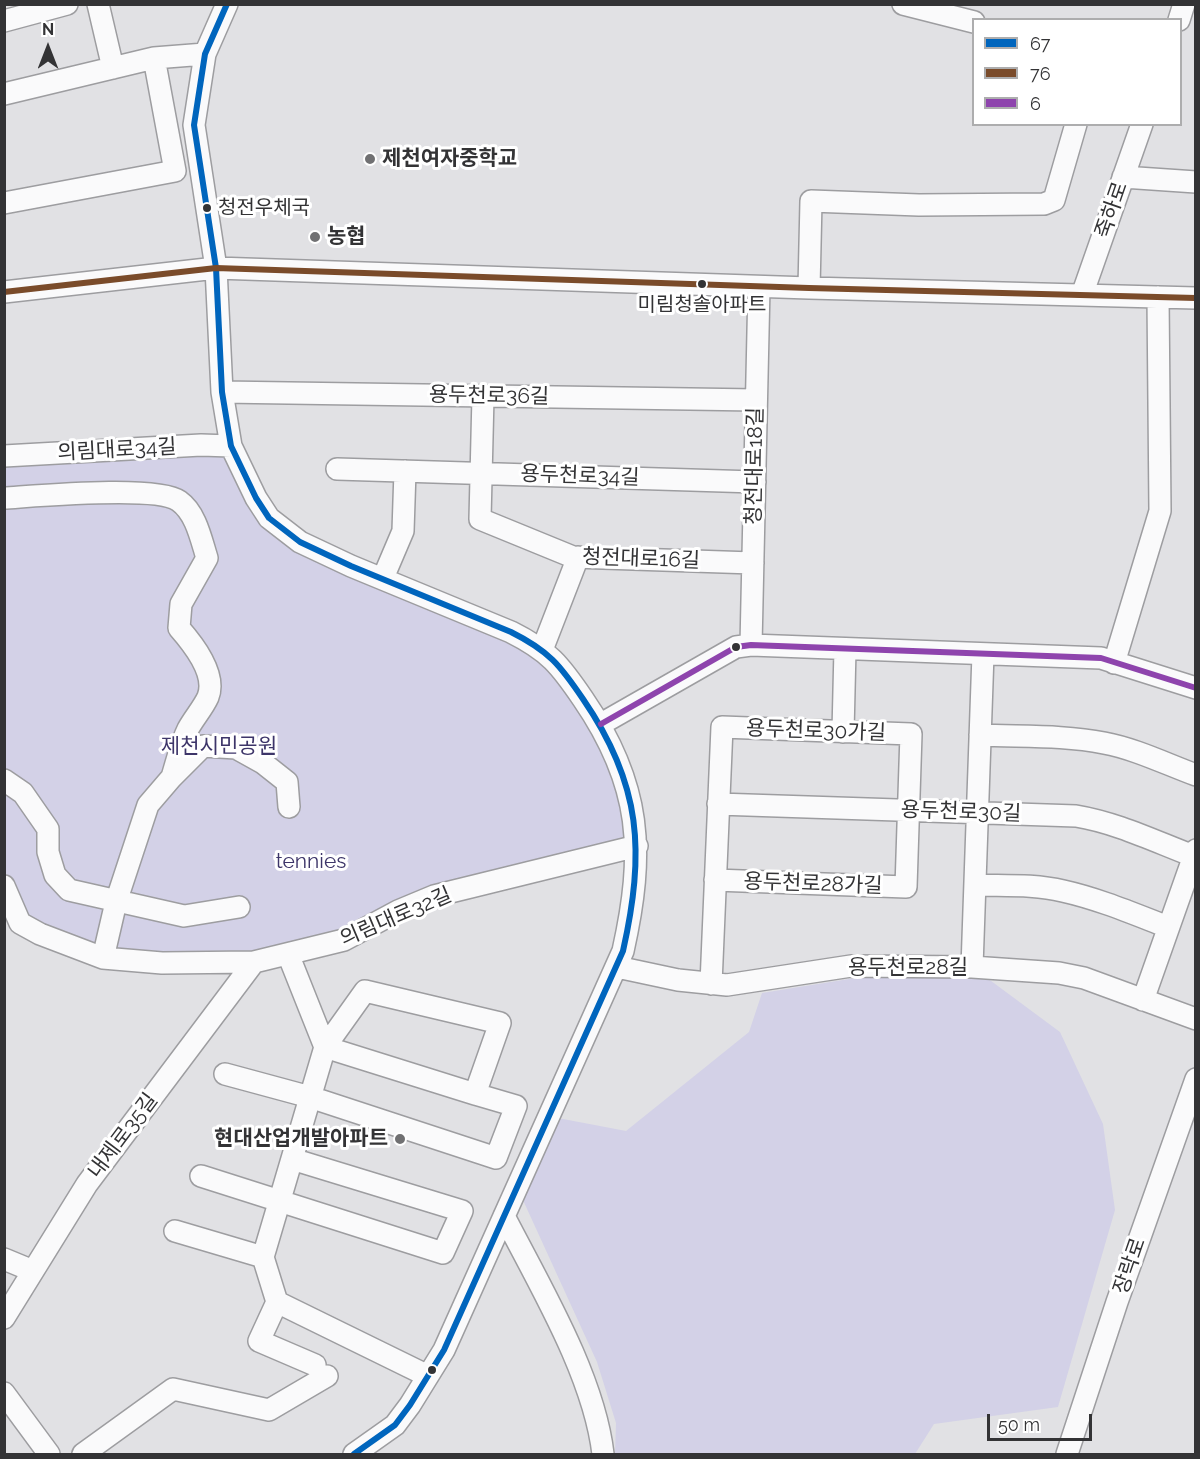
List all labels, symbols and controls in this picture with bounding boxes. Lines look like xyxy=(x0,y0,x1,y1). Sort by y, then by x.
north arrow xyxy=(18,18,78,78)
legend xyxy=(972,18,1182,126)
text: N xyxy=(42,20,54,39)
text: 67 xyxy=(1030,33,1050,54)
text: 76 xyxy=(1030,63,1050,84)
text: 6 xyxy=(1030,93,1041,114)
place label: 제천여자중학교 xyxy=(382,146,517,172)
marker: 제천여자중학교 xyxy=(363,152,377,166)
street label: 죽하로 xyxy=(1091,178,1133,242)
place label: 청전우체국 xyxy=(218,196,310,220)
marker: 청전우체국 xyxy=(201,202,213,214)
place label: 농협 xyxy=(327,224,366,250)
marker: 농협 xyxy=(308,230,322,244)
marker: 미림청솔아파트 xyxy=(696,278,708,290)
place label: 미림청솔아파트 xyxy=(638,293,766,317)
street label: 용두천로36길 xyxy=(429,382,549,410)
street label: 청전대로18길 xyxy=(741,407,769,525)
street label: 의림대로34길 xyxy=(57,434,177,466)
street label: 용두천로34길 xyxy=(520,461,640,491)
street label: 청전대로16길 xyxy=(581,544,701,574)
unlabelled marker xyxy=(730,641,742,653)
street label: 용두천로30가길 xyxy=(746,716,886,746)
park label: 제천시민공원 xyxy=(161,734,277,760)
street label: 용두천로30길 xyxy=(900,797,1022,827)
park label: tennies xyxy=(276,849,346,875)
street label: 용두천로28가길 xyxy=(743,869,883,899)
street label: 의림대로32길 xyxy=(336,882,456,952)
street label: 용두천로28길 xyxy=(848,955,968,981)
street label: 내제로35길 xyxy=(83,1089,163,1183)
place label: 현대산업개발아파트 xyxy=(214,1126,388,1152)
marker: 현대산업개발아파트 xyxy=(393,1132,407,1146)
street label: 장락로 xyxy=(1109,1234,1151,1298)
unlabelled marker xyxy=(426,1364,438,1376)
scale bar xyxy=(990,1402,1095,1440)
text: 50 m xyxy=(998,1414,1040,1435)

